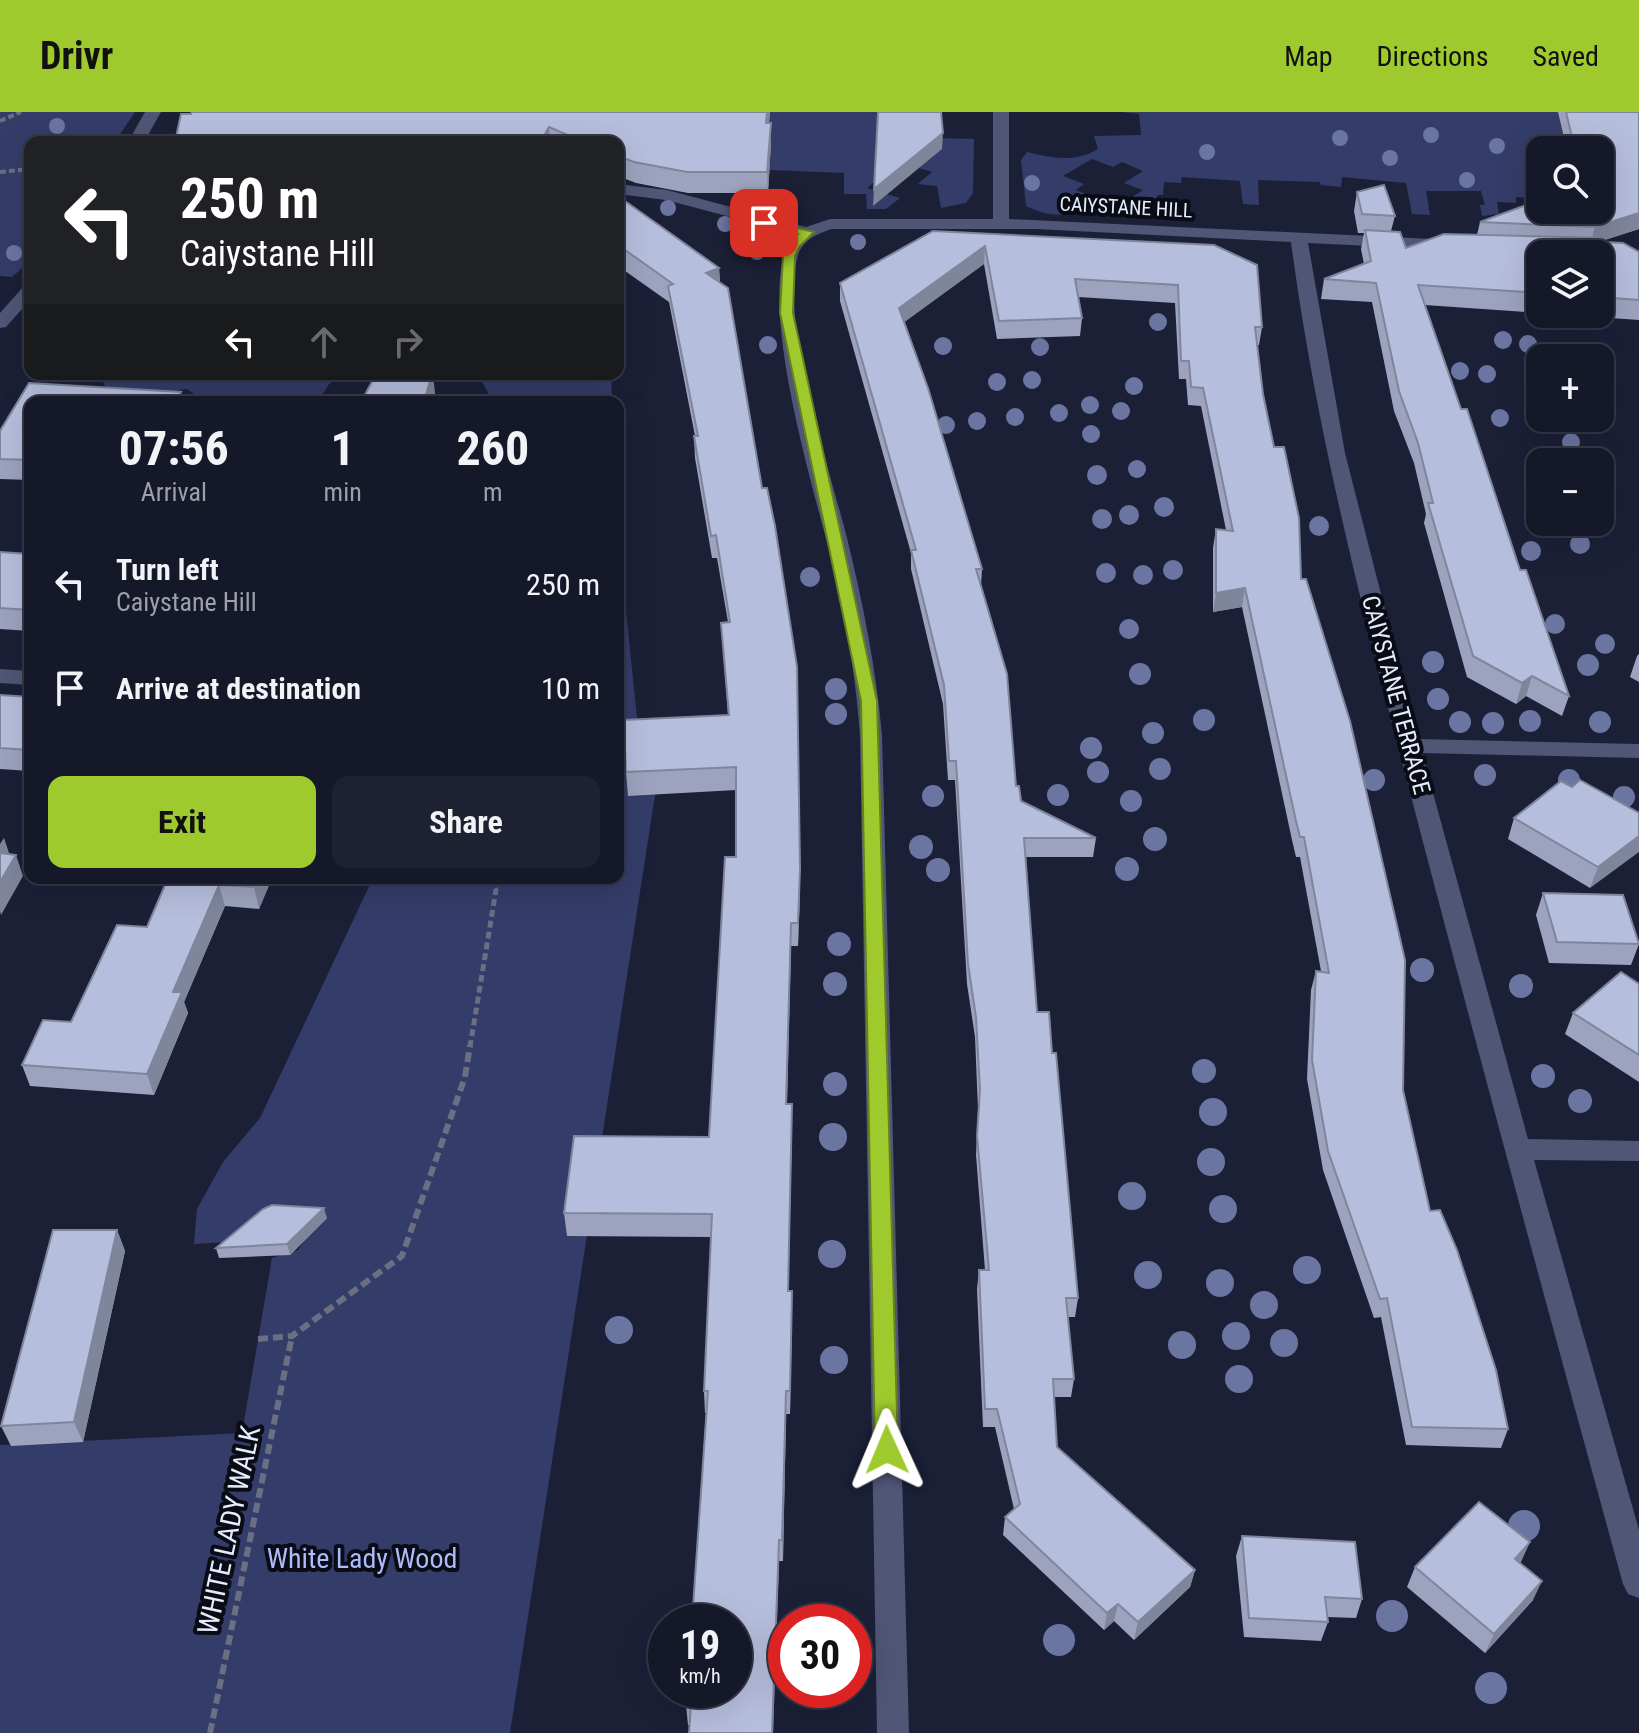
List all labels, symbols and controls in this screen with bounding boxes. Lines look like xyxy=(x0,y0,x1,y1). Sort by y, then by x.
text: Drivr xyxy=(40,34,113,78)
text: Map xyxy=(1284,40,1333,73)
text: Directions xyxy=(1377,40,1488,73)
text: Saved xyxy=(1532,40,1599,73)
map controls xyxy=(1526,136,1614,536)
button: search xyxy=(1526,136,1614,224)
text: 250 m xyxy=(180,166,319,232)
icon: left xyxy=(48,168,152,272)
pin xyxy=(730,189,798,257)
street label: CAIYSTANE HILL xyxy=(1059,192,1193,222)
icon: arrive xyxy=(742,201,786,245)
text: Caiystane Hill xyxy=(180,233,375,275)
button: layers xyxy=(1526,240,1614,328)
icon: left xyxy=(218,320,262,364)
icon: ahead xyxy=(302,320,346,364)
icon: right xyxy=(386,320,430,364)
button: + xyxy=(1526,344,1614,432)
text: 07:56 xyxy=(119,420,229,477)
text: 1 xyxy=(331,420,355,477)
text: 260 xyxy=(456,420,529,477)
button: − xyxy=(1526,448,1614,536)
text: Arrival xyxy=(141,477,207,507)
text: min xyxy=(324,477,362,507)
text: m xyxy=(483,477,503,507)
text: Turn left xyxy=(116,552,219,587)
icon: left xyxy=(48,562,92,606)
text: 250 m xyxy=(526,567,600,602)
text: Caiystane Hill xyxy=(116,587,257,617)
street label: CAIYSTANE TERRACE xyxy=(1356,593,1436,797)
icon: arrive xyxy=(48,666,92,710)
text: Arrive at destination xyxy=(116,671,361,706)
text: 10 m xyxy=(541,671,600,706)
button: Exit xyxy=(48,776,316,868)
button: Share xyxy=(332,776,600,868)
position arrow xyxy=(845,1408,929,1492)
street label: WHITE LADY WALK xyxy=(191,1422,267,1637)
park label: White Lady Wood xyxy=(267,1542,457,1575)
speed limit sign: 30 xyxy=(768,1604,872,1708)
text: 19 xyxy=(680,1622,720,1669)
text: km/h xyxy=(679,1664,721,1688)

